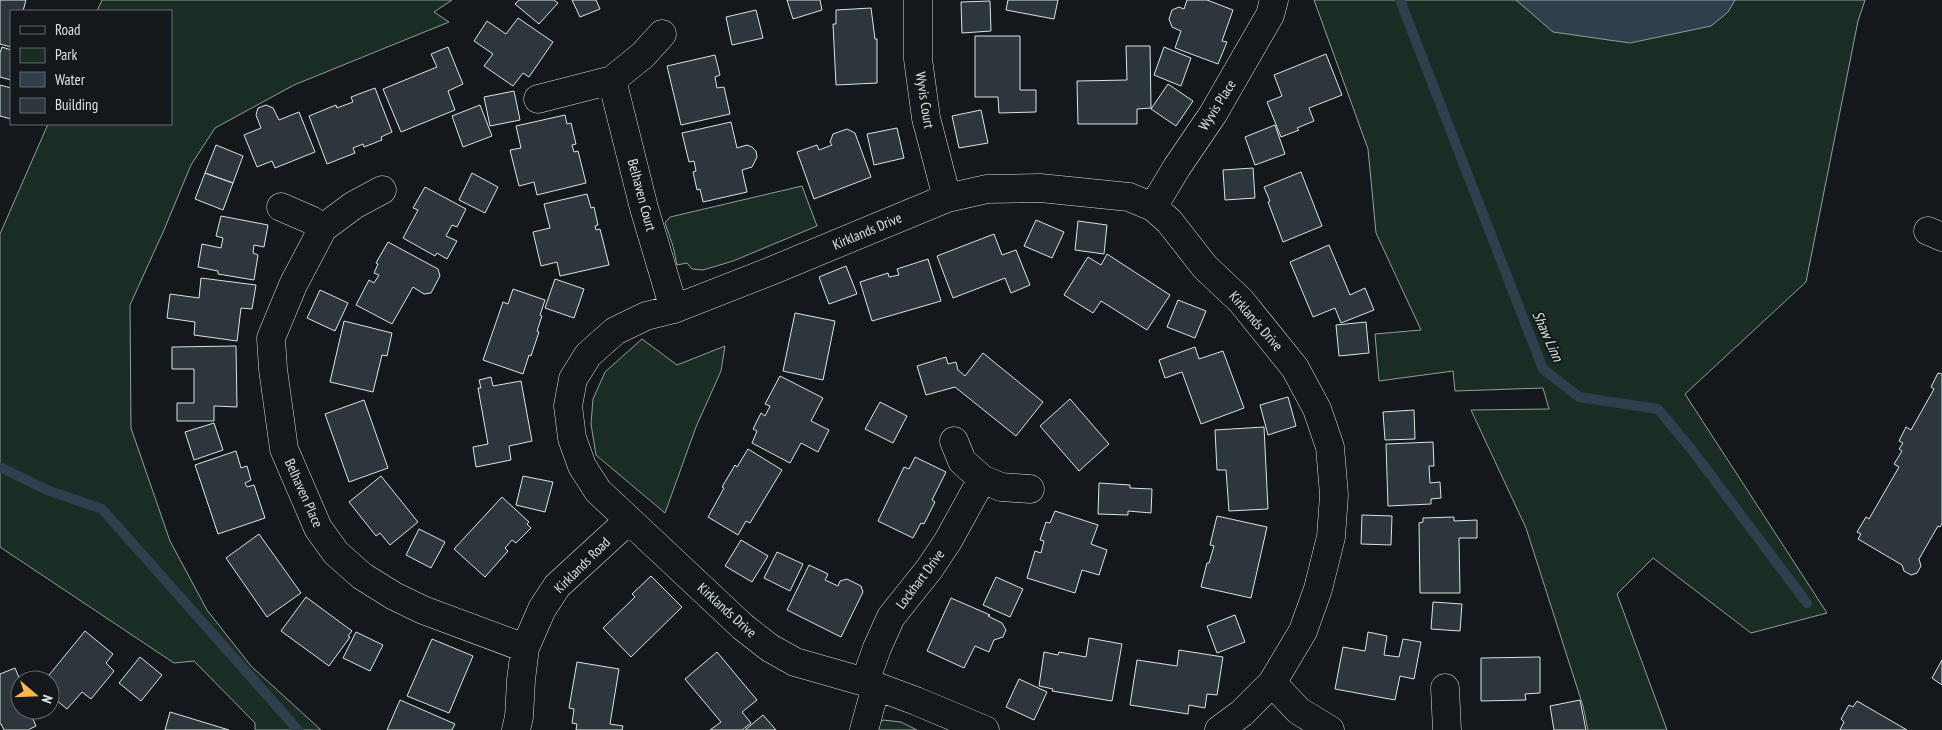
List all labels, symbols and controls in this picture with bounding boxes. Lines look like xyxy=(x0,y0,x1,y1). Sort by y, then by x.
legend xyxy=(10,10,172,125)
text: Road xyxy=(55,20,81,39)
text: Park xyxy=(55,45,77,64)
text: Water xyxy=(55,70,86,89)
street label: Wyvis Court xyxy=(912,70,938,130)
street label: Wyvis Place xyxy=(1194,76,1240,134)
text: Building xyxy=(55,95,98,114)
street label: Belhaven Court xyxy=(624,157,660,233)
street label: Kirklands Drive xyxy=(830,208,905,254)
street label: Kirklands Drive xyxy=(1225,287,1287,355)
water label: Shaw Linn xyxy=(1528,308,1568,366)
street label: Belhaven Place xyxy=(281,456,327,530)
street label: Kirklands Road xyxy=(550,533,614,597)
street label: Lockhart Drive xyxy=(892,546,948,612)
street label: Kirklands Drive xyxy=(694,579,760,641)
north arrow xyxy=(10,670,60,720)
text: N xyxy=(38,693,57,706)

